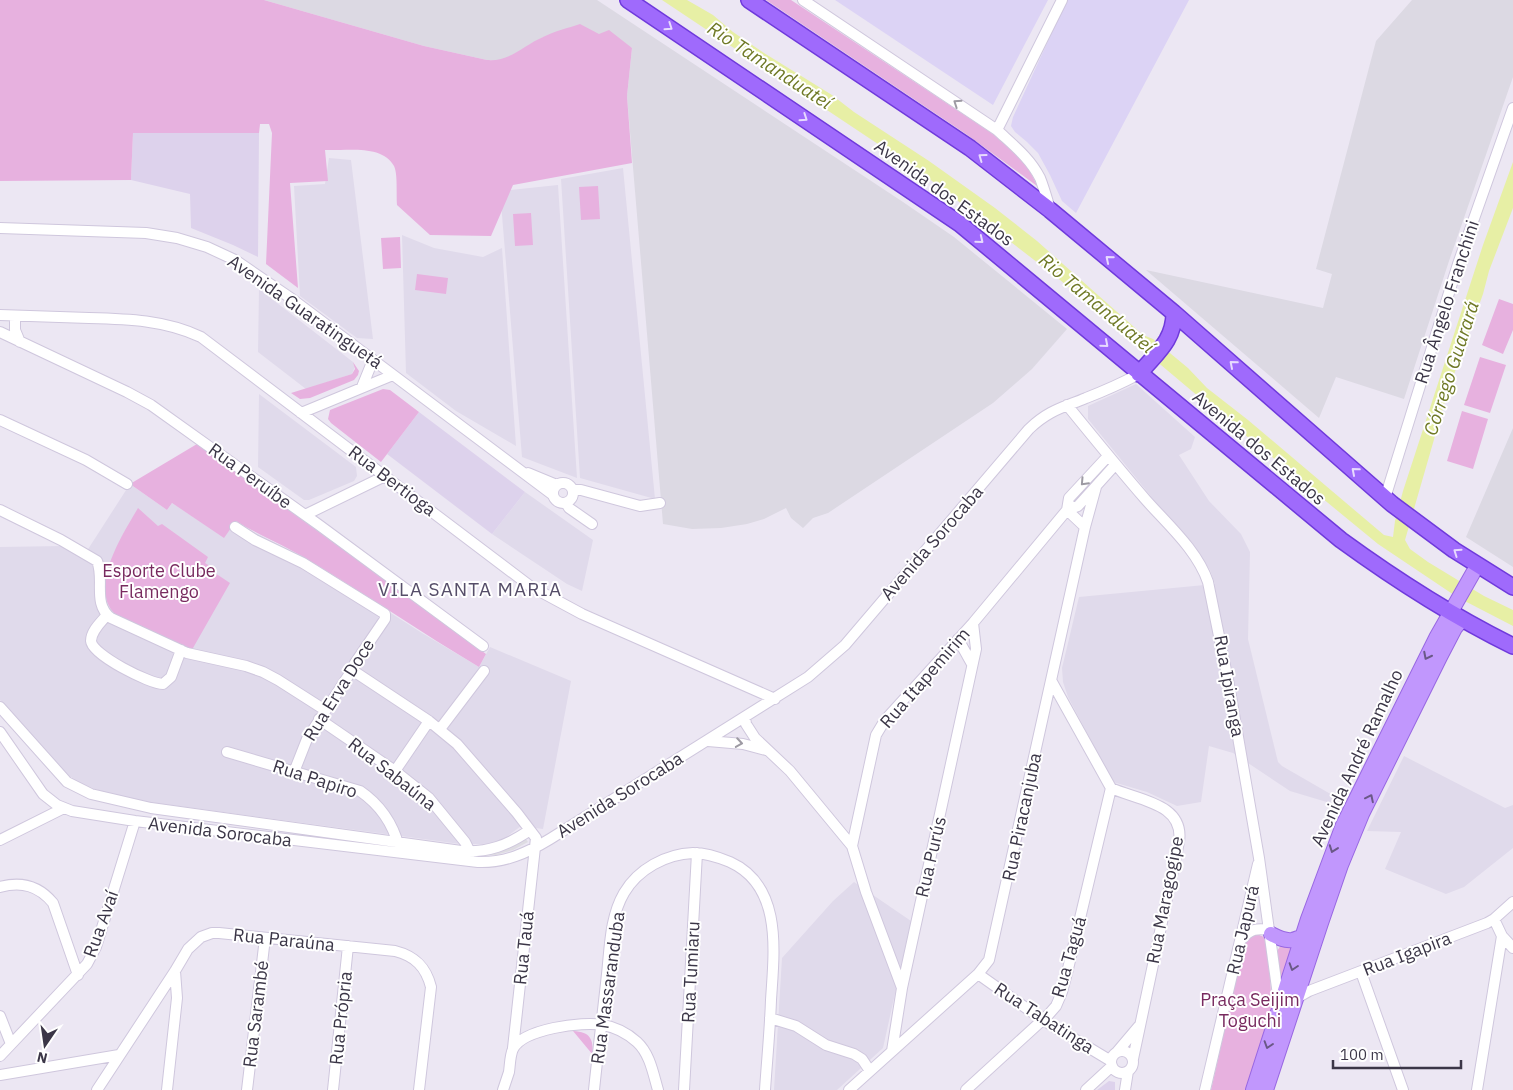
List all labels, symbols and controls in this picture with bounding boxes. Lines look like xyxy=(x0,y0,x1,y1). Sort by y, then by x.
water label: Rio Tamanduateí xyxy=(703,16,838,115)
one-way arrow xyxy=(663,21,672,30)
one-way arrow xyxy=(953,100,962,109)
one-way arrow xyxy=(798,111,807,121)
street label: Avenida dos Estados xyxy=(870,134,1018,251)
one-way arrow xyxy=(979,155,988,163)
street label: Rua Ângelo Franchini xyxy=(1409,217,1484,386)
one-way arrow xyxy=(974,235,983,243)
water label: Rio Tamanduateí xyxy=(1034,248,1161,360)
street label: Avenida Guaratinguetá xyxy=(223,249,387,374)
one-way arrow xyxy=(1106,256,1115,265)
water label: Córrego Guarará xyxy=(1418,298,1484,438)
one-way arrow xyxy=(1099,339,1108,347)
one-way arrow xyxy=(1229,361,1238,370)
street label: Avenida dos Estados xyxy=(1188,385,1331,510)
street label: Rua Peruíbe xyxy=(204,438,297,514)
street label: Rua Bertioga xyxy=(344,440,441,521)
one-way arrow xyxy=(1351,468,1360,477)
one-way arrow xyxy=(1081,476,1090,485)
street label: Avenida Sorocaba xyxy=(875,480,988,605)
one-way arrow xyxy=(1453,549,1463,558)
park label: Esporte Clube Flamengo xyxy=(102,559,216,603)
district label: VILA SANTA MARIA xyxy=(378,577,562,601)
street label: Rua Itapemirim xyxy=(875,623,975,733)
street label: Rua Ipiranga xyxy=(1209,633,1250,739)
street label: Rua Erva Doce xyxy=(298,634,379,745)
one-way arrow xyxy=(1423,651,1433,660)
street label: Avenida André Ramalho xyxy=(1305,665,1408,850)
street label: Rua Sabaúna xyxy=(344,732,441,815)
one-way arrow xyxy=(734,738,743,748)
street label: Avenida Sorocaba xyxy=(552,746,687,843)
street label: Rua Piracanjuba xyxy=(997,750,1046,883)
street label: Rua Papiro xyxy=(270,754,360,803)
one-way arrow xyxy=(1364,794,1374,803)
street label: Avenida Sorocaba xyxy=(147,811,294,852)
street label: Rua Purús xyxy=(910,814,951,900)
street label: Rua Maragogipe xyxy=(1141,834,1188,966)
one-way arrow xyxy=(1329,844,1339,853)
street label: Rua Japurá xyxy=(1221,882,1264,977)
street label: Rua Avaí xyxy=(78,887,123,960)
street label: Rua Tauá xyxy=(508,910,539,986)
street label: Rua Massaranduba xyxy=(585,910,630,1066)
street label: Rua Taguá xyxy=(1046,913,1091,1000)
street label: Rua Tumiaru xyxy=(676,920,705,1023)
street label: Rua Paraúna xyxy=(232,923,336,956)
street label: Rua Igapira xyxy=(1359,926,1455,981)
street label: Rua Sarambé xyxy=(238,959,274,1069)
one-way arrow xyxy=(1288,962,1298,971)
street label: Rua Própria xyxy=(324,970,357,1066)
street label: Rua Tabatinga xyxy=(990,977,1099,1059)
park label: Praça Seijim Toguchi xyxy=(1200,988,1300,1032)
north arrow xyxy=(20,1020,70,1070)
scale bar xyxy=(1333,1038,1460,1070)
one-way arrow xyxy=(1263,1040,1273,1048)
text: 100 m xyxy=(1340,1045,1384,1064)
text: N xyxy=(35,1048,49,1068)

